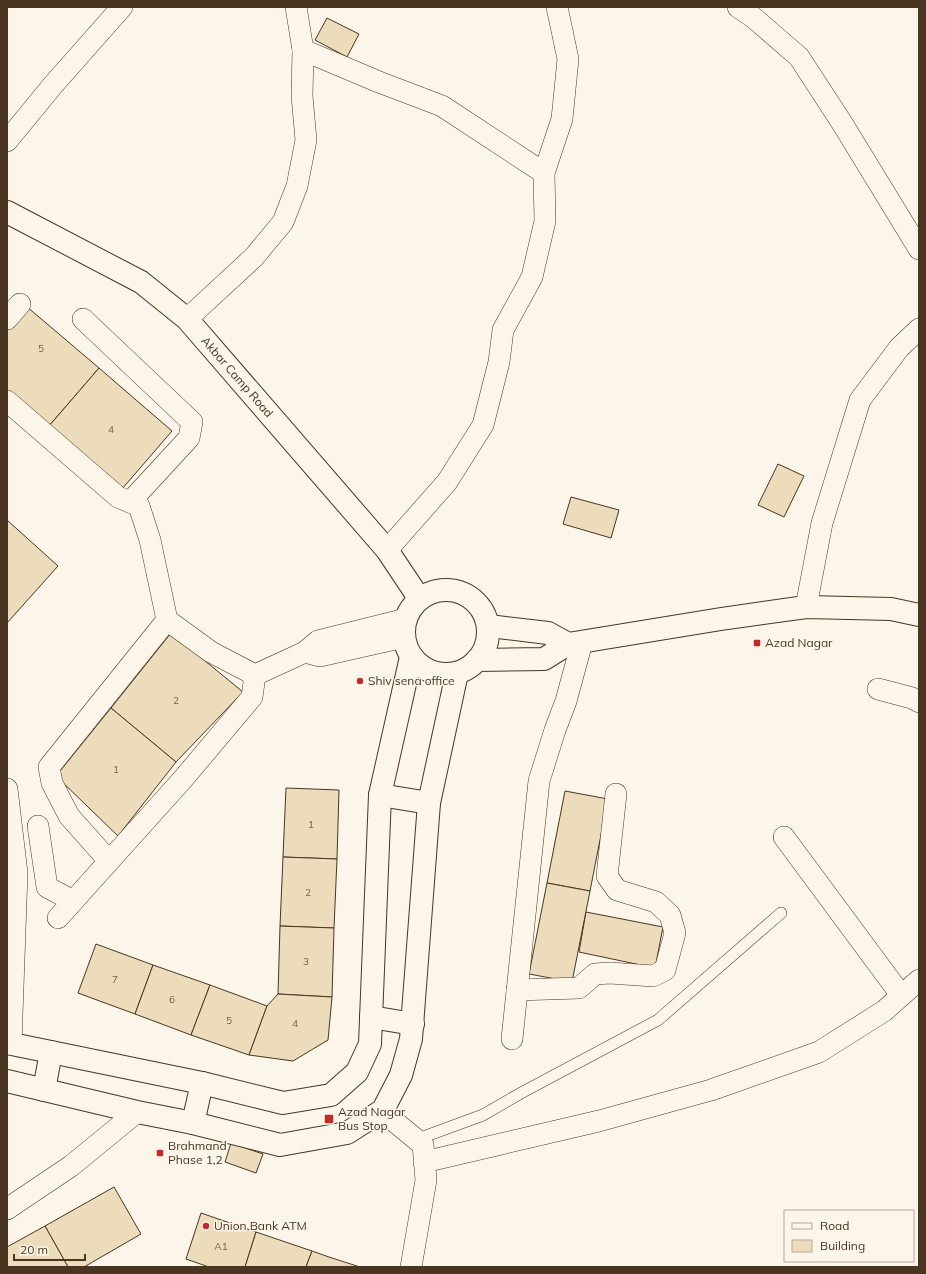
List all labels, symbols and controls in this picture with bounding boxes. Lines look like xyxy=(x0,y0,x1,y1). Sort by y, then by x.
street label: Akbar Camp Road xyxy=(198,333,277,420)
house number: 5 xyxy=(38,342,44,355)
house number: 4 xyxy=(108,423,114,436)
place label: Azad Nagar xyxy=(765,635,833,650)
marker: Azad Nagar xyxy=(752,638,762,648)
place label: Shiv sena office xyxy=(368,673,455,688)
marker: Shiv sena office xyxy=(355,676,365,686)
house number: 2 xyxy=(173,694,179,707)
house number: 1 xyxy=(113,763,119,776)
house number: 1 xyxy=(308,818,314,831)
house number: 2 xyxy=(305,886,311,899)
house number: 3 xyxy=(303,955,309,968)
house number: 7 xyxy=(112,973,118,986)
house number: 6 xyxy=(169,993,175,1006)
house number: 5 xyxy=(226,1014,232,1027)
house number: 4 xyxy=(292,1017,298,1030)
place label: Azad Nagar Bus Stop xyxy=(338,1104,406,1133)
marker: Azad Nagar Bus Stop xyxy=(323,1113,335,1125)
place label: Brahmand Phase 1,2 xyxy=(168,1138,227,1167)
marker: Brahmand Phase 1,2 xyxy=(155,1148,165,1158)
legend xyxy=(784,1210,914,1262)
place label: Union Bank ATM xyxy=(214,1218,307,1233)
text: Road xyxy=(820,1218,849,1233)
marker: Union Bank ATM xyxy=(201,1221,211,1231)
scale bar xyxy=(14,1236,85,1262)
text: Building xyxy=(820,1238,865,1253)
house number: A1 xyxy=(214,1240,228,1253)
text: 20 m xyxy=(20,1242,48,1257)

